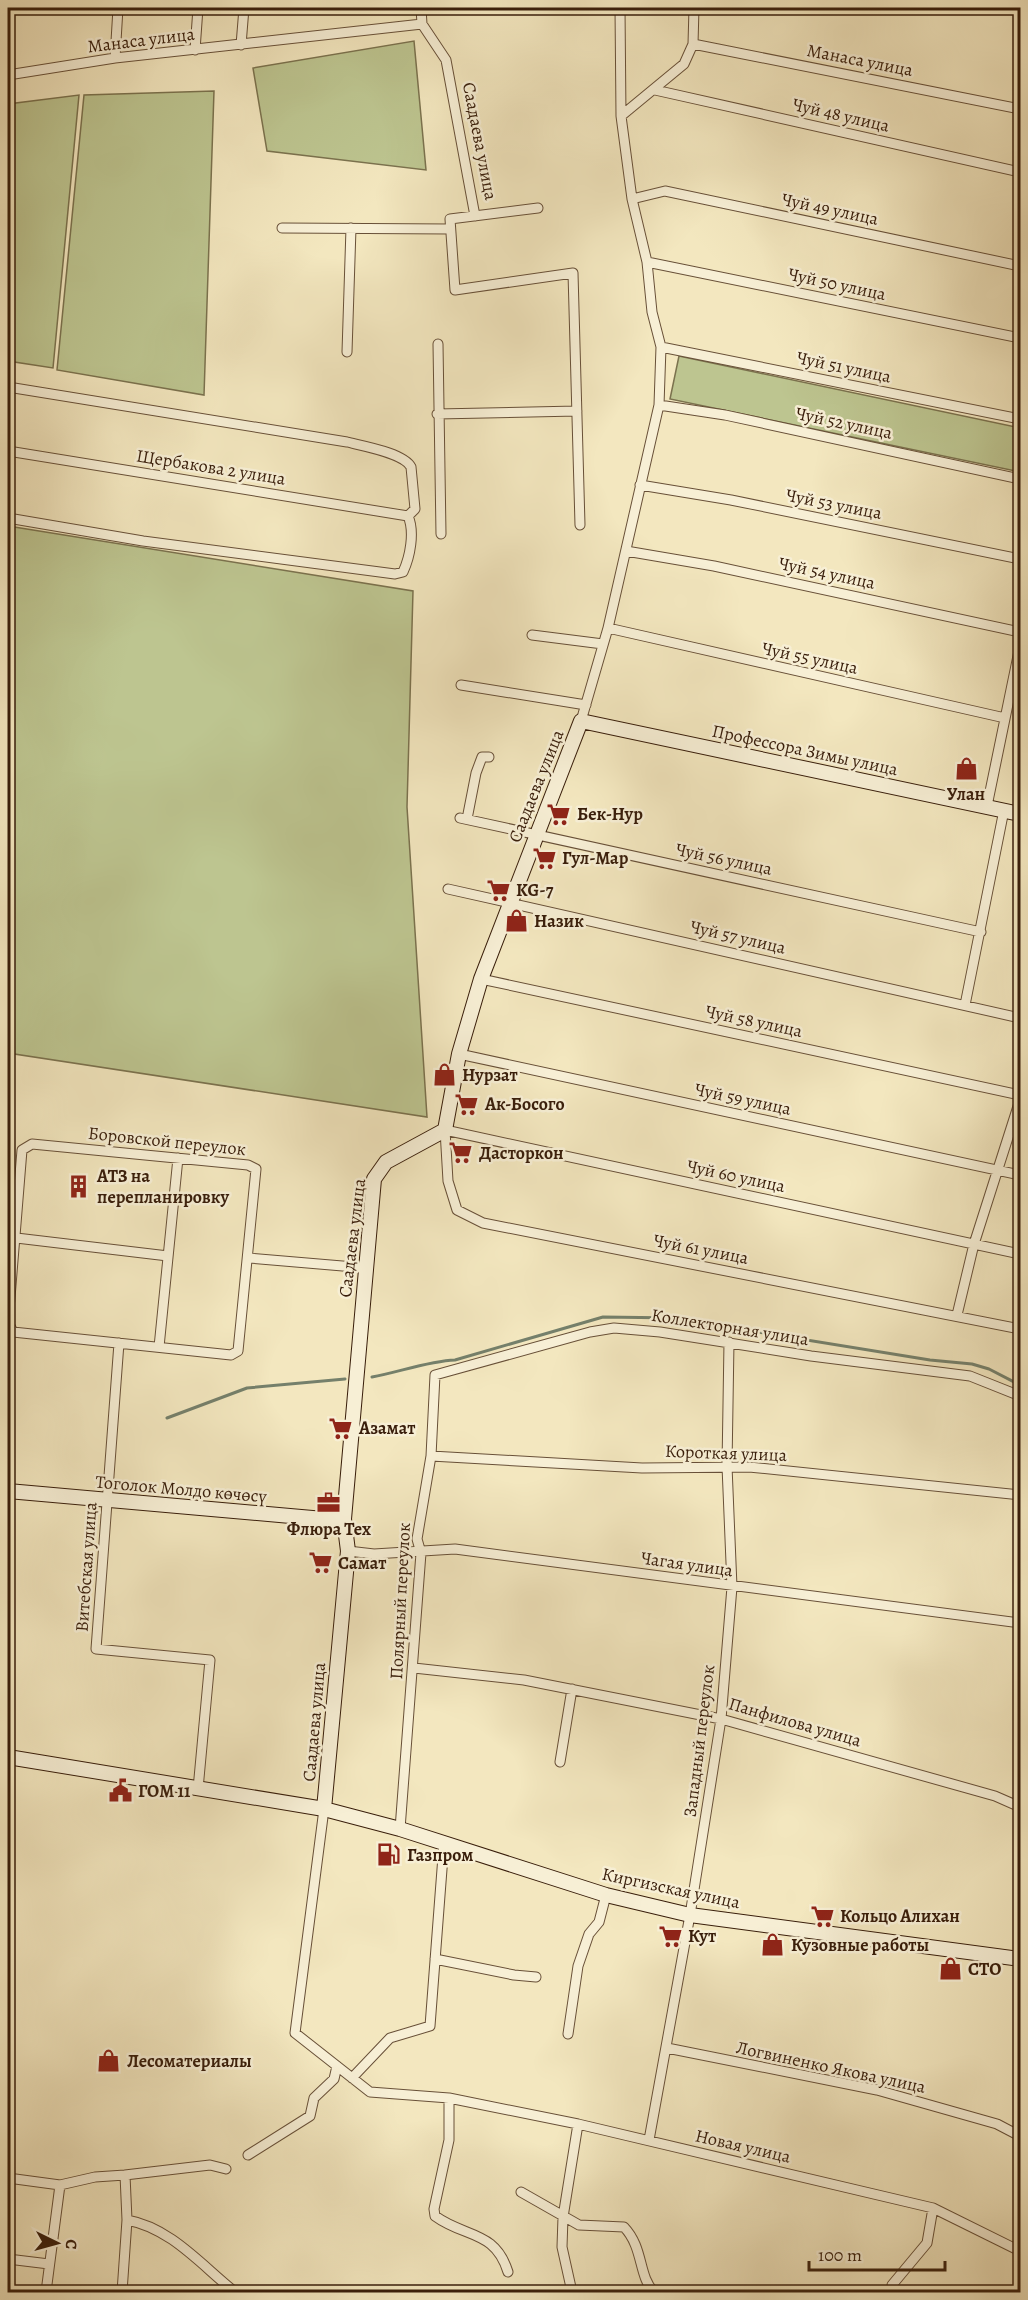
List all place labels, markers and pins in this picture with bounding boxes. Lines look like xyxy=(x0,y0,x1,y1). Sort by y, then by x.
shop icon: Улан xyxy=(953,755,979,781)
place label: Улан xyxy=(947,782,985,806)
supermarket icon: Бек-Нур xyxy=(546,801,572,827)
place label: Бек-Нур xyxy=(577,802,643,826)
supermarket icon: Гул-Мар xyxy=(531,845,557,871)
place label: Гул-Мар xyxy=(562,846,629,870)
supermarket icon: KG-7 xyxy=(485,877,511,903)
place label: KG-7 xyxy=(516,878,554,902)
shop icon: Назик xyxy=(503,908,529,934)
place label: Назик xyxy=(534,909,584,933)
shop icon: Нурзат xyxy=(431,1062,457,1088)
place label: Нурзат xyxy=(462,1063,518,1087)
supermarket icon: Ак-Босого xyxy=(454,1091,480,1117)
place label: Ак-Босого xyxy=(484,1092,565,1116)
supermarket icon: Дасторкон xyxy=(448,1140,474,1166)
place label: Дасторкон xyxy=(479,1141,564,1165)
place label: АТЗ на перепланировку xyxy=(96,1164,229,1209)
building icon: АТЗ на перепланировку xyxy=(66,1173,92,1199)
supermarket icon: Азамат xyxy=(328,1415,354,1441)
place label: Азамат xyxy=(358,1416,416,1440)
office icon: Флюра Тех xyxy=(316,1490,342,1516)
place label: Флюра Тех xyxy=(287,1517,372,1541)
supermarket icon: Самат xyxy=(307,1550,333,1576)
place label: Самат xyxy=(338,1551,387,1575)
public building icon: ГОМ 11 xyxy=(107,1778,133,1804)
place label: ГОМ 11 xyxy=(138,1779,191,1803)
fuel station icon: Газпром xyxy=(376,1842,402,1868)
place label: Газпром xyxy=(407,1843,473,1867)
supermarket icon: Кольцо Алихан xyxy=(809,1903,835,1929)
place label: Кольцо Алихан xyxy=(840,1904,960,1928)
supermarket icon: Кут xyxy=(657,1923,683,1949)
place label: Кут xyxy=(688,1924,716,1948)
shop icon: Кузовные работы xyxy=(760,1932,786,1958)
place label: Кузовные работы xyxy=(791,1933,929,1957)
shop icon: СТО xyxy=(937,1956,963,1982)
place label: СТО xyxy=(968,1957,1001,1981)
shop icon: Лесоматериалы xyxy=(96,2048,122,2074)
place label: Лесоматериалы xyxy=(127,2049,252,2073)

